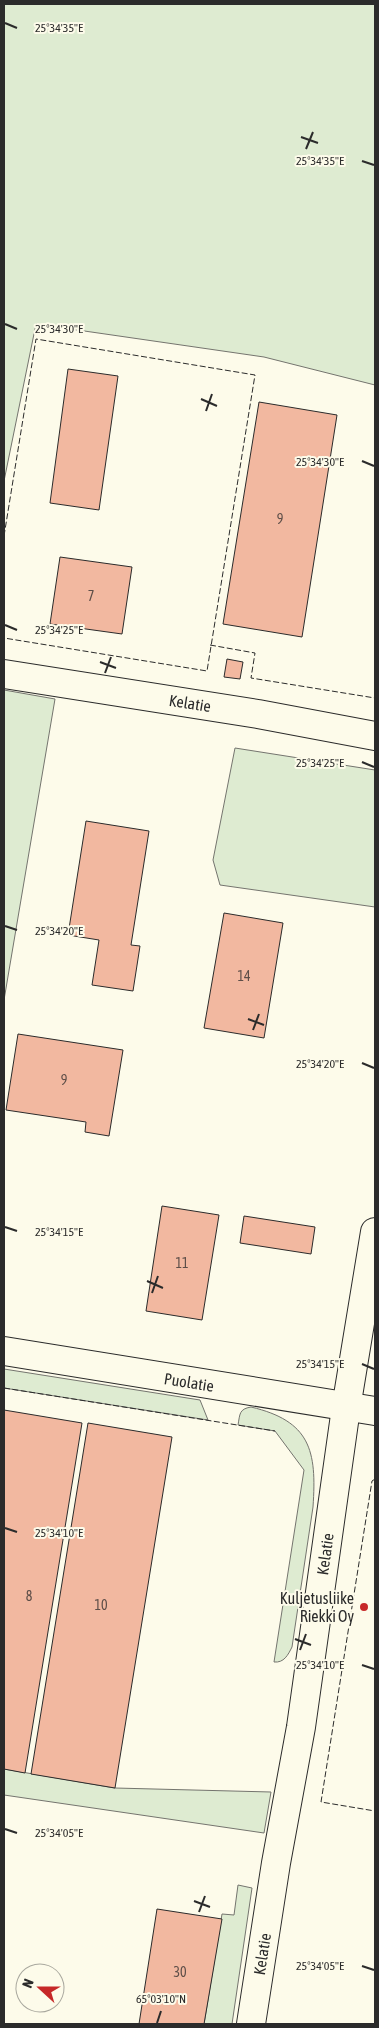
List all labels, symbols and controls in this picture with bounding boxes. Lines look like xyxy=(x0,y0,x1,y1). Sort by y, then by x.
text: 25°34'35"E xyxy=(35,21,83,35)
text: 25°34'35"E xyxy=(296,154,344,168)
text: 25°34'30"E xyxy=(35,322,83,336)
text: 25°34'30"E xyxy=(296,455,344,469)
house number: 9 xyxy=(277,511,283,527)
house number: 7 xyxy=(88,588,94,604)
text: 25°34'25"E xyxy=(35,623,83,637)
street label: Kelatie xyxy=(168,691,212,715)
text: 25°34'25"E xyxy=(296,756,344,770)
text: 25°34'20"E xyxy=(35,924,83,938)
house number: 14 xyxy=(237,968,251,984)
text: 25°34'20"E xyxy=(296,1057,344,1071)
house number: 9 xyxy=(61,1072,67,1088)
text: 25°34'15"E xyxy=(35,1225,83,1239)
house number: 11 xyxy=(175,1255,189,1271)
text: 25°34'15"E xyxy=(296,1357,344,1371)
street label: Puolatie xyxy=(163,1369,215,1395)
text: 25°34'10"E xyxy=(35,1526,83,1540)
street label: Kelatie xyxy=(313,1532,337,1576)
house number: 8 xyxy=(26,1588,33,1604)
place label: Kuljetusliike Riekki Oy xyxy=(280,1589,354,1626)
house number: 10 xyxy=(94,1597,108,1613)
marker: Kuljetusliike Riekki Oy xyxy=(358,1601,370,1613)
text: 25°34'10"E xyxy=(296,1658,344,1672)
text: 25°34'05"E xyxy=(35,1826,83,1840)
street label: Kelatie xyxy=(250,1932,274,1976)
text: 25°34'05"E xyxy=(296,1959,344,1973)
north arrow xyxy=(15,1963,65,2013)
house number: 30 xyxy=(173,1964,187,1980)
text: N xyxy=(19,1977,37,1990)
text: 65°03'10"N xyxy=(136,1992,186,2006)

